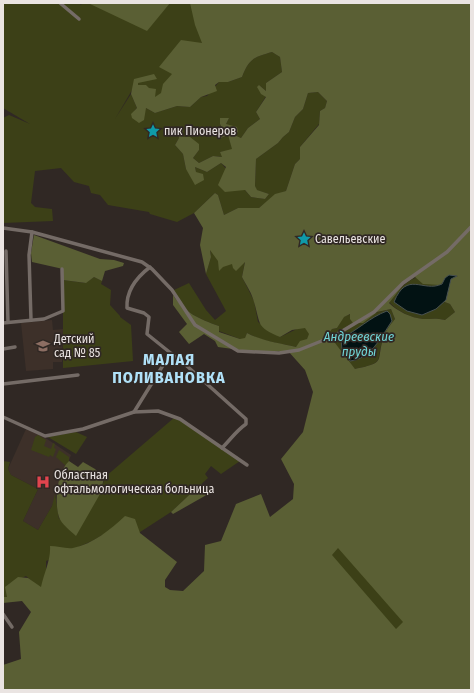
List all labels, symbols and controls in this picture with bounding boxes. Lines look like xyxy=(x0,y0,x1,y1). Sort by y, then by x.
place icon: пик Пионеров xyxy=(145,123,161,139)
place label: пик Пионеров xyxy=(164,124,236,138)
place icon: Савельевские xyxy=(296,231,312,247)
place label: Савельевские xyxy=(315,232,386,246)
water label: Андреевские пруды xyxy=(323,329,394,359)
place label: Детский сад № 85 xyxy=(53,332,101,360)
school or university icon: Детский сад № 85 xyxy=(35,338,51,354)
district label: МАЛАЯ ПОЛИВАНОВКА xyxy=(112,350,226,387)
place label: Областная офтальмологическая больница xyxy=(54,468,214,496)
hospital icon: Областная офтальмологическая больница xyxy=(35,474,51,490)

